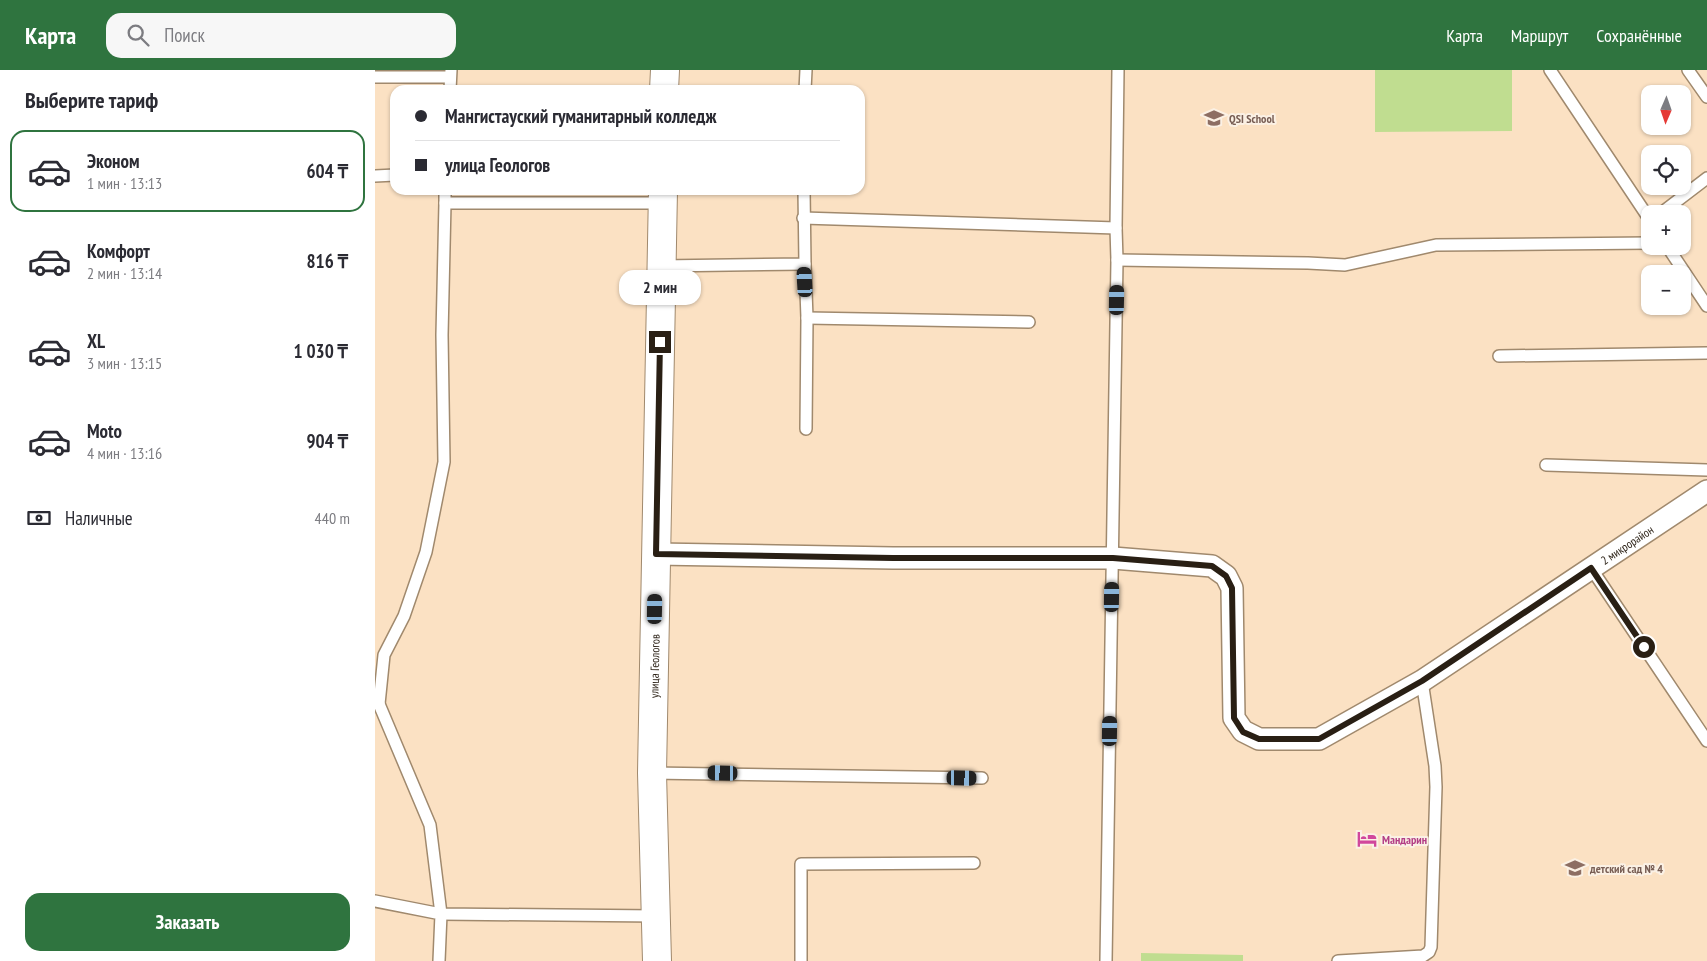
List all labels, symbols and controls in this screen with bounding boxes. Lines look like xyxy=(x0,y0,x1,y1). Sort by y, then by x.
search box xyxy=(106,13,456,58)
text: Карта xyxy=(25,20,76,51)
icon: search xyxy=(124,21,152,49)
text: Поиск xyxy=(164,23,205,47)
text: Карта xyxy=(1446,24,1483,47)
text: Маршрут xyxy=(1511,24,1568,47)
text: Сохранённые xyxy=(1596,24,1682,47)
north arrow xyxy=(1641,85,1691,135)
map controls xyxy=(1641,85,1691,315)
text: Выберите тариф xyxy=(25,86,158,114)
text: Мангистауский гуманитарный колледж xyxy=(445,104,716,128)
school or university icon: QSI School xyxy=(1203,107,1225,129)
place label: QSI School xyxy=(1229,111,1275,126)
button: locate xyxy=(1641,145,1691,195)
icon: car xyxy=(27,149,72,194)
text: Эконом xyxy=(87,149,140,173)
text: улица Геологов xyxy=(445,153,550,177)
text: 604 ₸ xyxy=(306,159,348,183)
text: 1 мин · 13:13 xyxy=(87,173,162,193)
button: + xyxy=(1641,205,1691,255)
icon: car xyxy=(27,239,72,284)
text: Комфорт xyxy=(87,239,150,263)
text: 816 ₸ xyxy=(306,249,348,273)
text: 2 мин · 13:14 xyxy=(87,263,162,283)
button: − xyxy=(1641,265,1691,315)
car xyxy=(796,267,813,297)
callout: 2 мин xyxy=(619,270,701,304)
text: 2 мин xyxy=(643,277,677,297)
car xyxy=(1109,285,1124,315)
icon: car xyxy=(27,329,72,374)
text: XL xyxy=(87,329,105,353)
route end xyxy=(649,331,671,353)
text: 1 030 ₸ xyxy=(294,339,348,363)
text: 3 мин · 13:15 xyxy=(87,353,162,373)
icon: car xyxy=(27,419,72,464)
text: Moto xyxy=(87,419,122,443)
text: 904 ₸ xyxy=(306,429,348,453)
text: 4 мин · 13:16 xyxy=(87,443,162,463)
icon: cash xyxy=(25,504,53,532)
text: Наличные xyxy=(65,506,133,530)
text: 440 m xyxy=(315,508,350,528)
street label: 2 микрорайон xyxy=(1598,522,1656,567)
car xyxy=(1104,582,1119,612)
car xyxy=(647,594,662,624)
street label: улица Геологов xyxy=(646,634,662,698)
route start xyxy=(1633,636,1655,658)
car xyxy=(1102,716,1117,746)
car xyxy=(707,765,738,781)
car xyxy=(946,770,977,786)
hotel icon: Мандарин xyxy=(1356,828,1378,850)
place label: Мандарин xyxy=(1382,832,1427,847)
school or university icon: детский сад № 4 xyxy=(1564,857,1586,879)
place label: детский сад № 4 xyxy=(1589,861,1663,876)
button: Заказать xyxy=(25,893,350,951)

